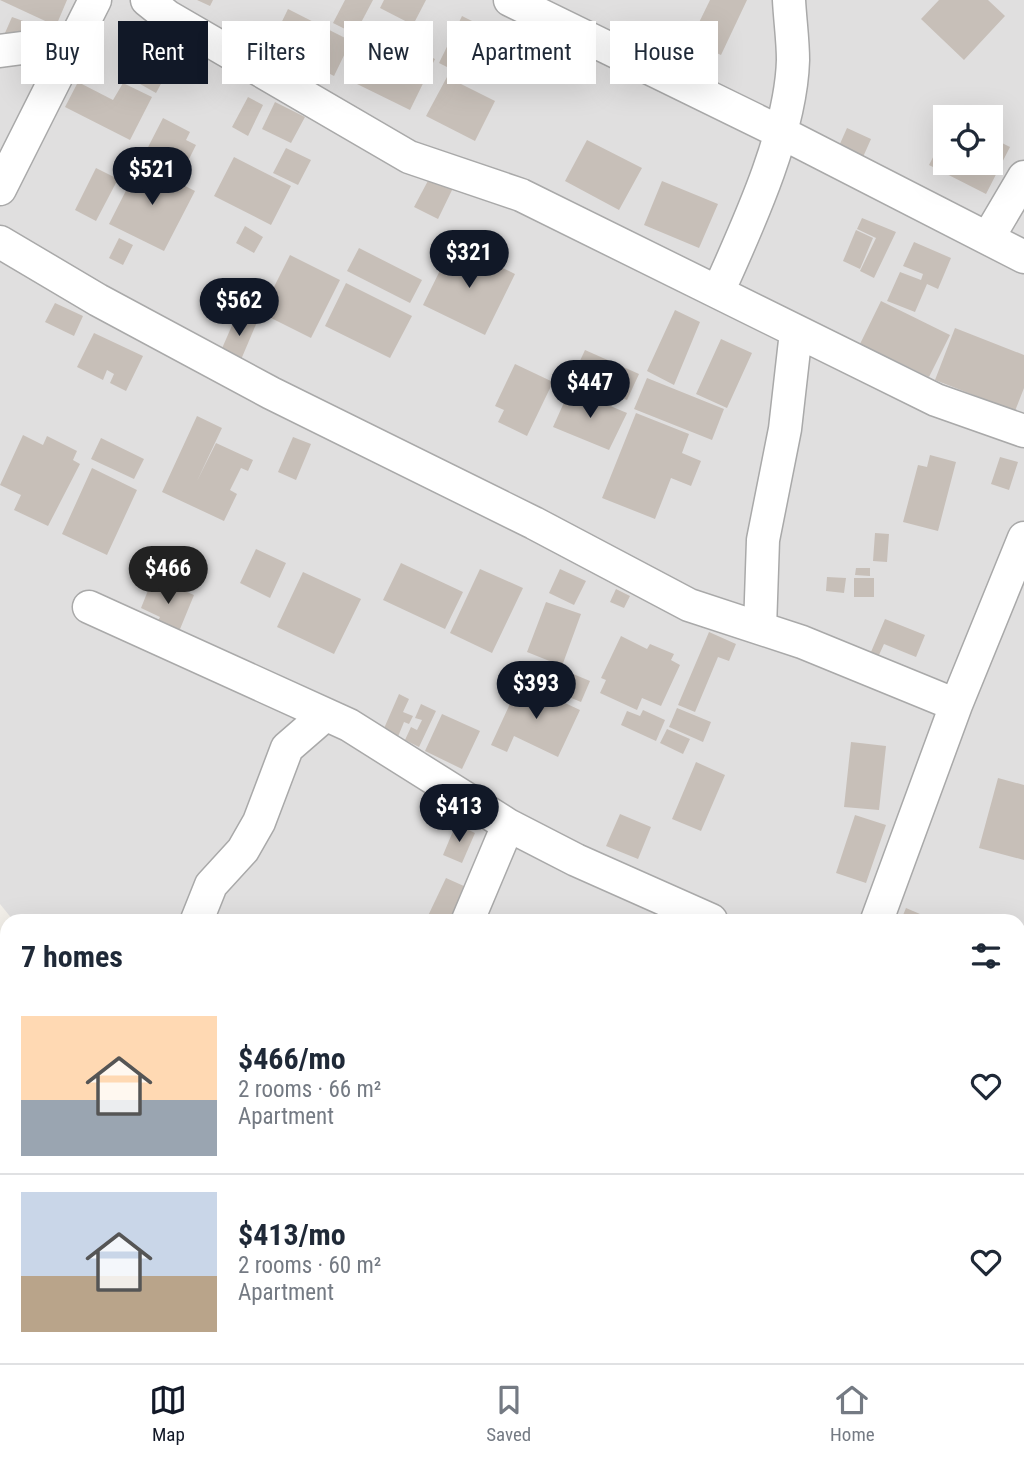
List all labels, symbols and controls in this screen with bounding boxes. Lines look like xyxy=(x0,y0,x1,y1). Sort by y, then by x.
chip: Buy xyxy=(21,21,104,84)
chip: Rent xyxy=(118,21,208,84)
chip: Filters xyxy=(222,21,330,84)
chip: New xyxy=(344,21,433,84)
chip: Apartment xyxy=(447,21,596,84)
chip: House xyxy=(610,21,718,84)
map controls xyxy=(933,105,1003,175)
button: locate xyxy=(933,105,1003,175)
pin: $521 xyxy=(111,148,193,207)
text: $521 xyxy=(129,156,175,183)
pin: $321 xyxy=(428,230,510,290)
text: $321 xyxy=(446,239,492,266)
pin: $562 xyxy=(198,278,280,338)
text: $562 xyxy=(216,287,262,314)
pin: $447 xyxy=(549,360,631,420)
text: $447 xyxy=(567,369,613,396)
pin: $466 xyxy=(127,546,209,606)
text: $466 xyxy=(145,555,191,582)
pin: $393 xyxy=(495,662,577,721)
text: $393 xyxy=(513,670,559,697)
pin: $413 xyxy=(418,784,500,844)
text: $413 xyxy=(436,793,482,820)
icon: filters xyxy=(967,937,1005,975)
text: 7 homes xyxy=(21,939,123,974)
text: $466/mo xyxy=(238,1041,346,1076)
icon: home xyxy=(77,1044,161,1128)
icon: heart xyxy=(967,1067,1005,1105)
text: 2 rooms · 66 m² xyxy=(238,1076,381,1103)
text: Apartment xyxy=(238,1103,334,1130)
text: $413/mo xyxy=(238,1217,346,1252)
icon: home xyxy=(77,1220,161,1304)
icon: heart xyxy=(967,1243,1005,1281)
text: 2 rooms · 60 m² xyxy=(238,1252,381,1279)
text: Apartment xyxy=(238,1279,334,1306)
tab: Map xyxy=(149,1381,187,1446)
tab: Saved xyxy=(486,1381,531,1446)
tab: Home xyxy=(830,1381,875,1446)

